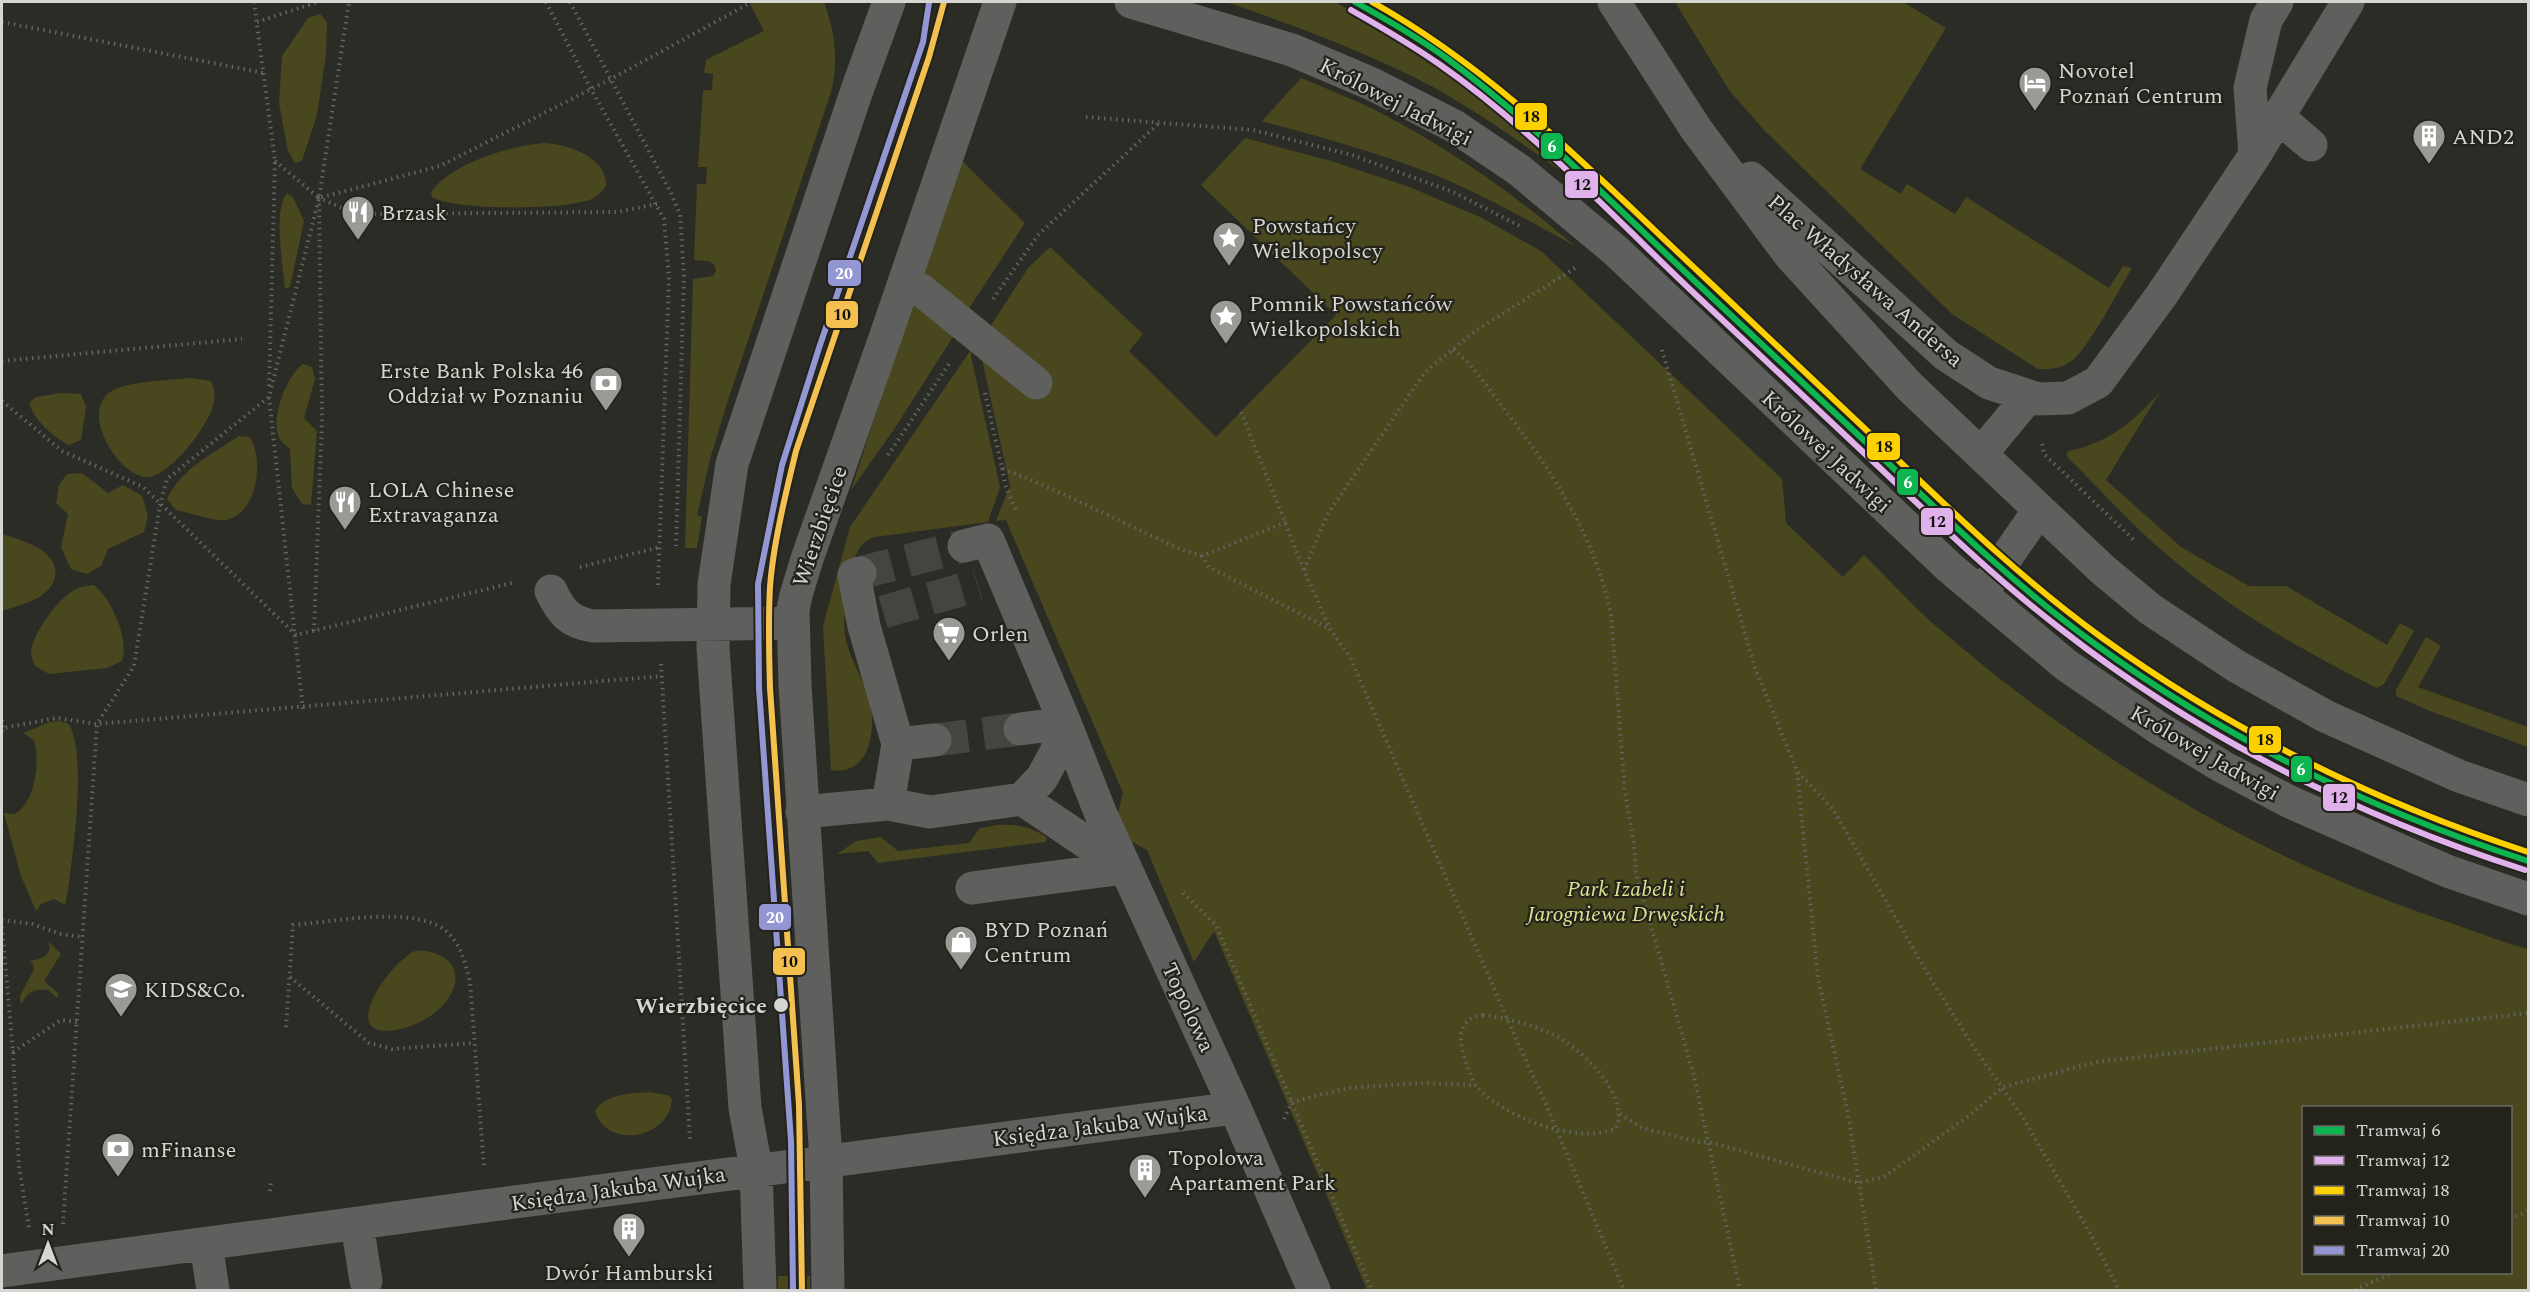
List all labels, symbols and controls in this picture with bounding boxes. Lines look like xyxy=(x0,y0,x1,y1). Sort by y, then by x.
street label: Królowej Jadwigi xyxy=(1313,50,1478,155)
place label: Novotel Poznań Centrum xyxy=(2058,55,2223,113)
hotel icon: Novotel Poznań Centrum xyxy=(2017,65,2053,112)
line badge: 18 xyxy=(1514,102,1548,131)
text: 18 xyxy=(1522,105,1540,129)
building icon: AND2 xyxy=(2411,118,2447,165)
place label: AND2 xyxy=(2452,121,2514,154)
line badge: 6 xyxy=(1540,132,1564,160)
text: 6 xyxy=(1548,135,1557,159)
line badge: 12 xyxy=(1564,170,1599,199)
text: 12 xyxy=(1573,173,1591,197)
street label: Plac Władysława Andersa xyxy=(1760,187,1970,376)
restaurant icon: Brzask xyxy=(340,194,376,241)
place label: Brzask xyxy=(381,197,447,230)
place label: Powstańcy Wielkopolscy xyxy=(1252,210,1384,268)
place icon: Powstańcy Wielkopolscy xyxy=(1211,220,1247,267)
line badge: 20 xyxy=(827,259,862,287)
text: 20 xyxy=(835,262,853,286)
place label: Pomnik Powstańców Wielkopolskich xyxy=(1249,288,1454,346)
place icon: Pomnik Powstańców Wielkopolskich xyxy=(1208,298,1244,345)
line badge: 10 xyxy=(825,300,859,329)
text: 10 xyxy=(833,303,851,327)
place label: Erste Bank Polska 46 Oddział w Poznaniu xyxy=(379,355,583,413)
bank icon: Erste Bank Polska 46 Oddział w Poznaniu xyxy=(588,365,624,412)
street label: Królowej Jadwigi xyxy=(1753,383,1899,521)
line badge: 18 xyxy=(1866,432,1901,461)
text: 18 xyxy=(1875,435,1893,459)
street label: Wierzbięcice xyxy=(784,461,857,592)
line badge: 6 xyxy=(1896,468,1919,496)
text: 6 xyxy=(1904,471,1913,495)
place label: LOLA Chinese Extravaganza xyxy=(368,474,514,532)
restaurant icon: LOLA Chinese Extravaganza xyxy=(327,484,363,531)
line badge: 12 xyxy=(1920,507,1954,536)
text: 12 xyxy=(1928,510,1946,534)
supermarket icon: Orlen xyxy=(931,615,967,662)
place label: Orlen xyxy=(972,618,1028,651)
street label: Królowej Jadwigi xyxy=(2123,697,2285,810)
line badge: 18 xyxy=(2248,725,2282,754)
text: 18 xyxy=(2256,728,2274,752)
line badge: 6 xyxy=(2290,755,2313,783)
text: 6 xyxy=(2297,758,2306,782)
line badge: 12 xyxy=(2322,783,2356,812)
text: 12 xyxy=(2330,786,2348,810)
park label: Park Izabeli i Jarogniewa Drwęskich xyxy=(1525,873,1725,931)
line badge: 20 xyxy=(758,903,792,931)
text: 20 xyxy=(766,906,784,930)
place label: BYD Poznań Centrum xyxy=(984,914,1108,972)
shop icon: BYD Poznań Centrum xyxy=(943,924,979,971)
line badge: 10 xyxy=(772,947,806,976)
text: 10 xyxy=(780,950,798,974)
street label: Topolowa xyxy=(1152,957,1223,1058)
school or university icon: KIDS&Co. xyxy=(103,971,139,1018)
place label: KIDS&Co. xyxy=(144,974,246,1007)
place label: Wierzbięcice xyxy=(635,990,767,1023)
marker: Wierzbięcice xyxy=(772,996,790,1014)
street label: Księdza Jakuba Wujka xyxy=(991,1097,1210,1156)
legend xyxy=(2302,1106,2512,1274)
text: Tramwaj 6 xyxy=(2356,1117,2441,1144)
bank icon: mFinanse xyxy=(100,1131,136,1178)
place label: mFinanse xyxy=(141,1134,237,1167)
place label: Topolowa Apartament Park xyxy=(1168,1142,1336,1200)
text: Tramwaj 12 xyxy=(2356,1147,2450,1174)
building icon: Topolowa Apartament Park xyxy=(1127,1152,1163,1199)
street label: Księdza Jakuba Wujka xyxy=(509,1158,728,1221)
text: Tramwaj 18 xyxy=(2356,1177,2450,1204)
text: Tramwaj 10 xyxy=(2356,1207,2450,1234)
building icon: Dwór Hamburski xyxy=(611,1211,647,1258)
north arrow xyxy=(18,1214,78,1274)
text: N xyxy=(41,1218,55,1242)
text: Tramwaj 20 xyxy=(2356,1237,2450,1264)
place label: Dwór Hamburski xyxy=(544,1257,714,1290)

